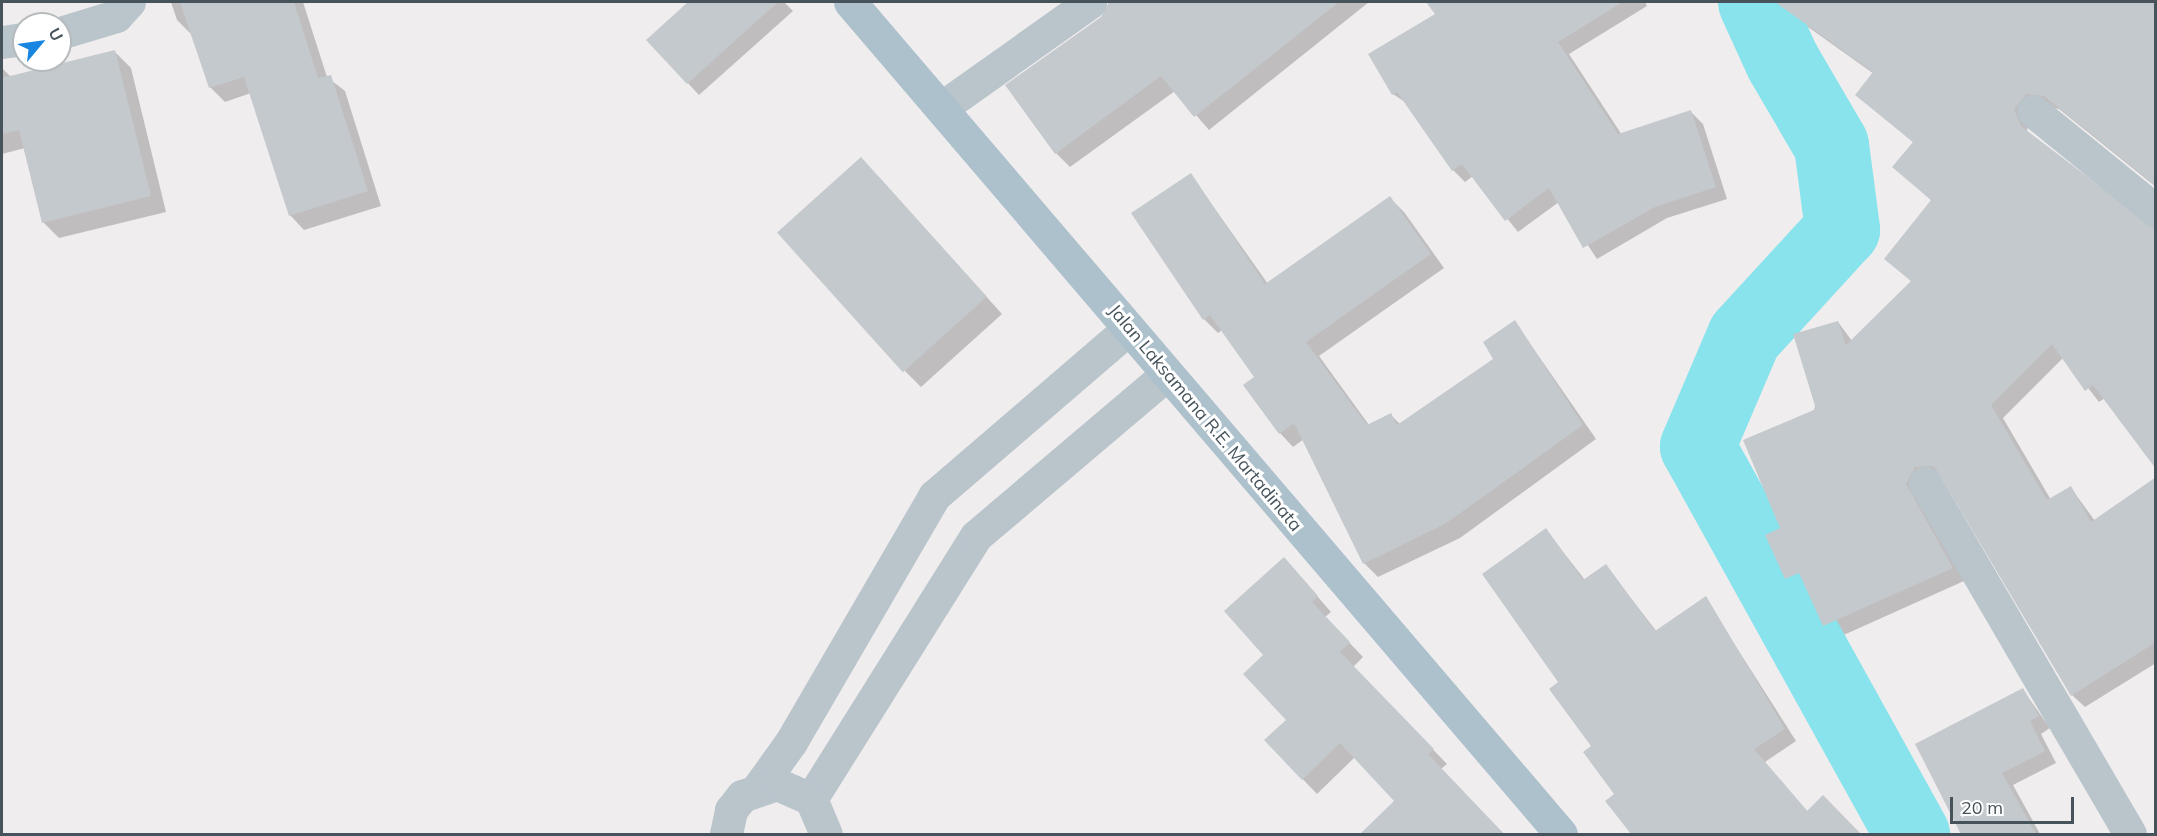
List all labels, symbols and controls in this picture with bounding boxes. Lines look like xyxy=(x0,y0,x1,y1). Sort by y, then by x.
north arrow xyxy=(12,12,72,72)
text: U xyxy=(44,24,68,44)
street label: Jalan Laksamana R.E. Martadinata xyxy=(1104,300,1306,536)
scale bar xyxy=(1953,785,2078,823)
text: 20 m xyxy=(1961,796,2003,819)

